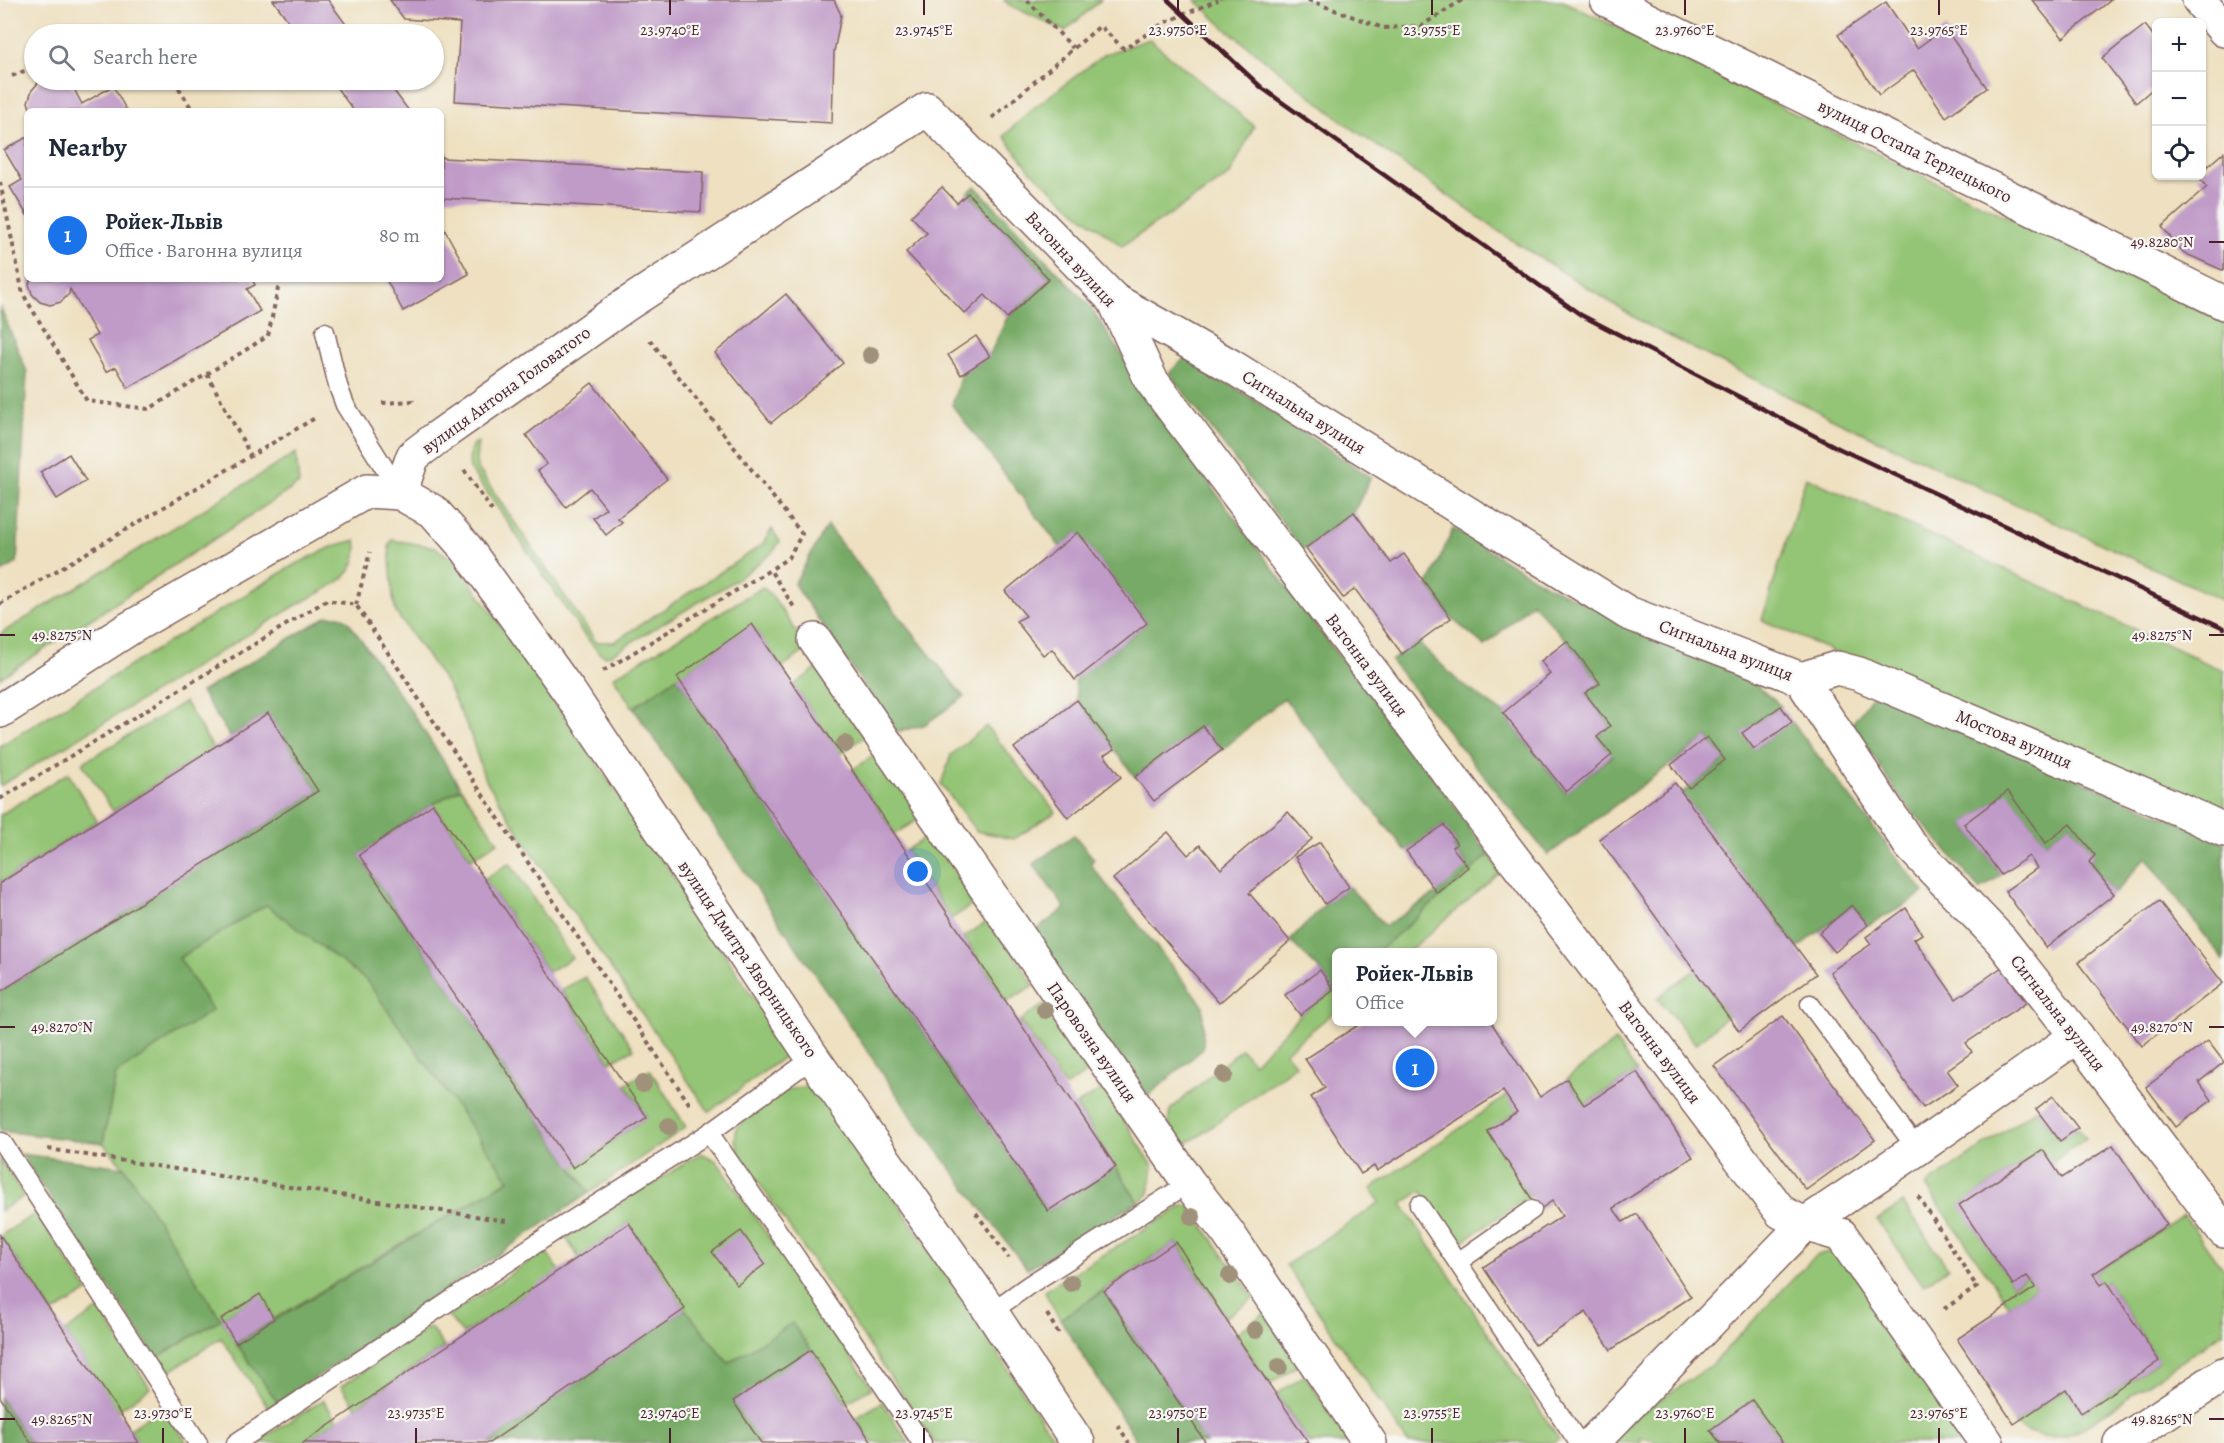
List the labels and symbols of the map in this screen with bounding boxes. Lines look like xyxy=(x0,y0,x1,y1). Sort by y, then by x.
text: 23.9740°E xyxy=(640,20,700,40)
text: 23.9745°E xyxy=(895,20,953,40)
text: 23.9750°E xyxy=(1149,20,1207,40)
text: 23.9755°E xyxy=(1403,20,1461,40)
text: 23.9760°E xyxy=(1655,20,1715,40)
text: 23.9765°E xyxy=(1910,20,1968,40)
street label: вулиця Остапа Терлецького xyxy=(1814,93,2016,209)
street label: Вагонна вулиця xyxy=(1020,206,1122,312)
text: 49.8280°N xyxy=(2130,232,2194,252)
street label: вулиця Антона Головатого xyxy=(416,320,596,460)
street label: Сигнальна вулиця xyxy=(1238,364,1370,460)
street label: Вагонна вулиця xyxy=(1320,609,1414,721)
street label: Сигнальна вулиця xyxy=(1656,613,1796,687)
text: 49.8275°N xyxy=(32,625,93,645)
text: 49.8275°N xyxy=(2132,625,2193,645)
street label: Мостова вулиця xyxy=(1952,704,2076,774)
street label: вулиця Дмитра Яворницького xyxy=(673,856,823,1062)
your location xyxy=(903,857,932,886)
street label: Сигнальна вулиця xyxy=(2005,950,2111,1076)
street label: Паровозна вулиця xyxy=(1041,977,1143,1107)
street label: Вагонна вулиця xyxy=(1613,996,1707,1108)
text: 49.8270°N xyxy=(31,1017,93,1037)
text: 49.8270°N xyxy=(2131,1017,2193,1037)
pin: 1 xyxy=(1396,1046,1434,1090)
text: 23.9730°E xyxy=(134,1403,192,1423)
text: 23.9735°E xyxy=(387,1403,445,1423)
text: 23.9740°E xyxy=(640,1403,700,1423)
text: 23.9745°E xyxy=(895,1403,953,1423)
text: 23.9750°E xyxy=(1149,1403,1207,1423)
text: 23.9755°E xyxy=(1403,1403,1461,1423)
text: 23.9760°E xyxy=(1655,1403,1715,1423)
text: 23.9765°E xyxy=(1910,1403,1968,1423)
text: 49.8265°N xyxy=(31,1409,93,1429)
text: 49.8265°N xyxy=(2131,1409,2193,1429)

